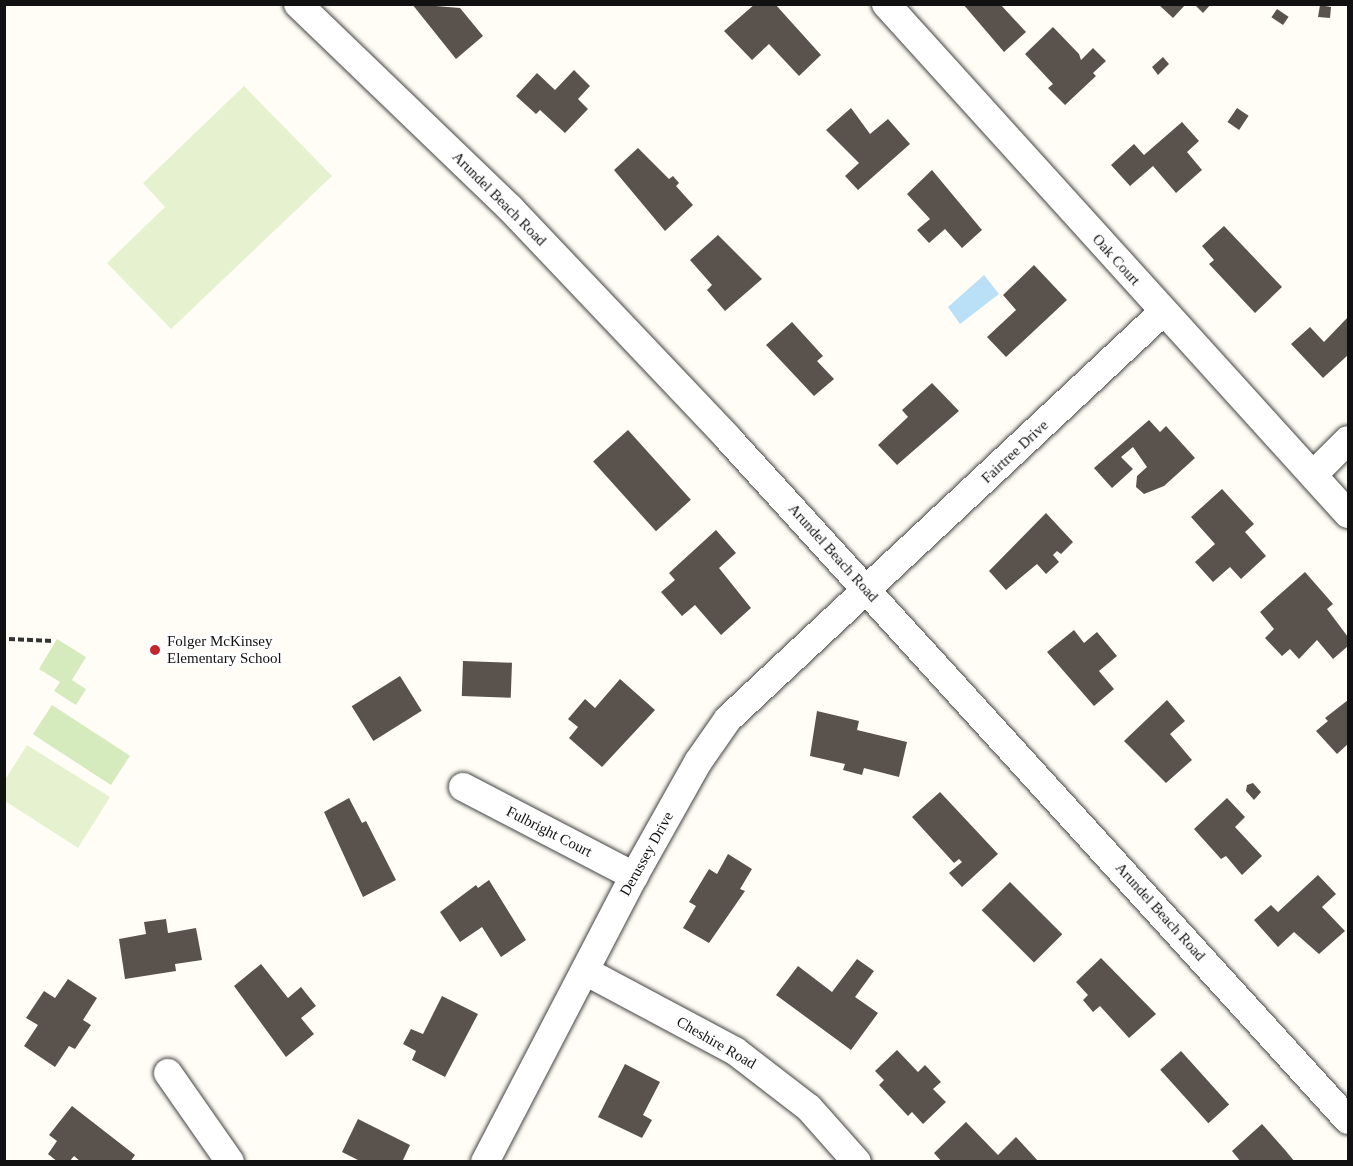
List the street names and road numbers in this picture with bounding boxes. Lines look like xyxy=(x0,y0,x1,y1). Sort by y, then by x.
street label: Arundel Beach Road xyxy=(448,148,550,250)
street label: Oak Court xyxy=(1088,231,1144,289)
street label: Fairtree Drive xyxy=(978,417,1052,487)
street label: Arundel Beach Road xyxy=(784,500,882,606)
street label: Fulbright Court xyxy=(503,803,595,861)
street label: Derussey Drive xyxy=(616,809,678,899)
street label: Arundel Beach Road xyxy=(1111,859,1209,965)
street label: Cheshire Road xyxy=(673,1013,759,1073)

